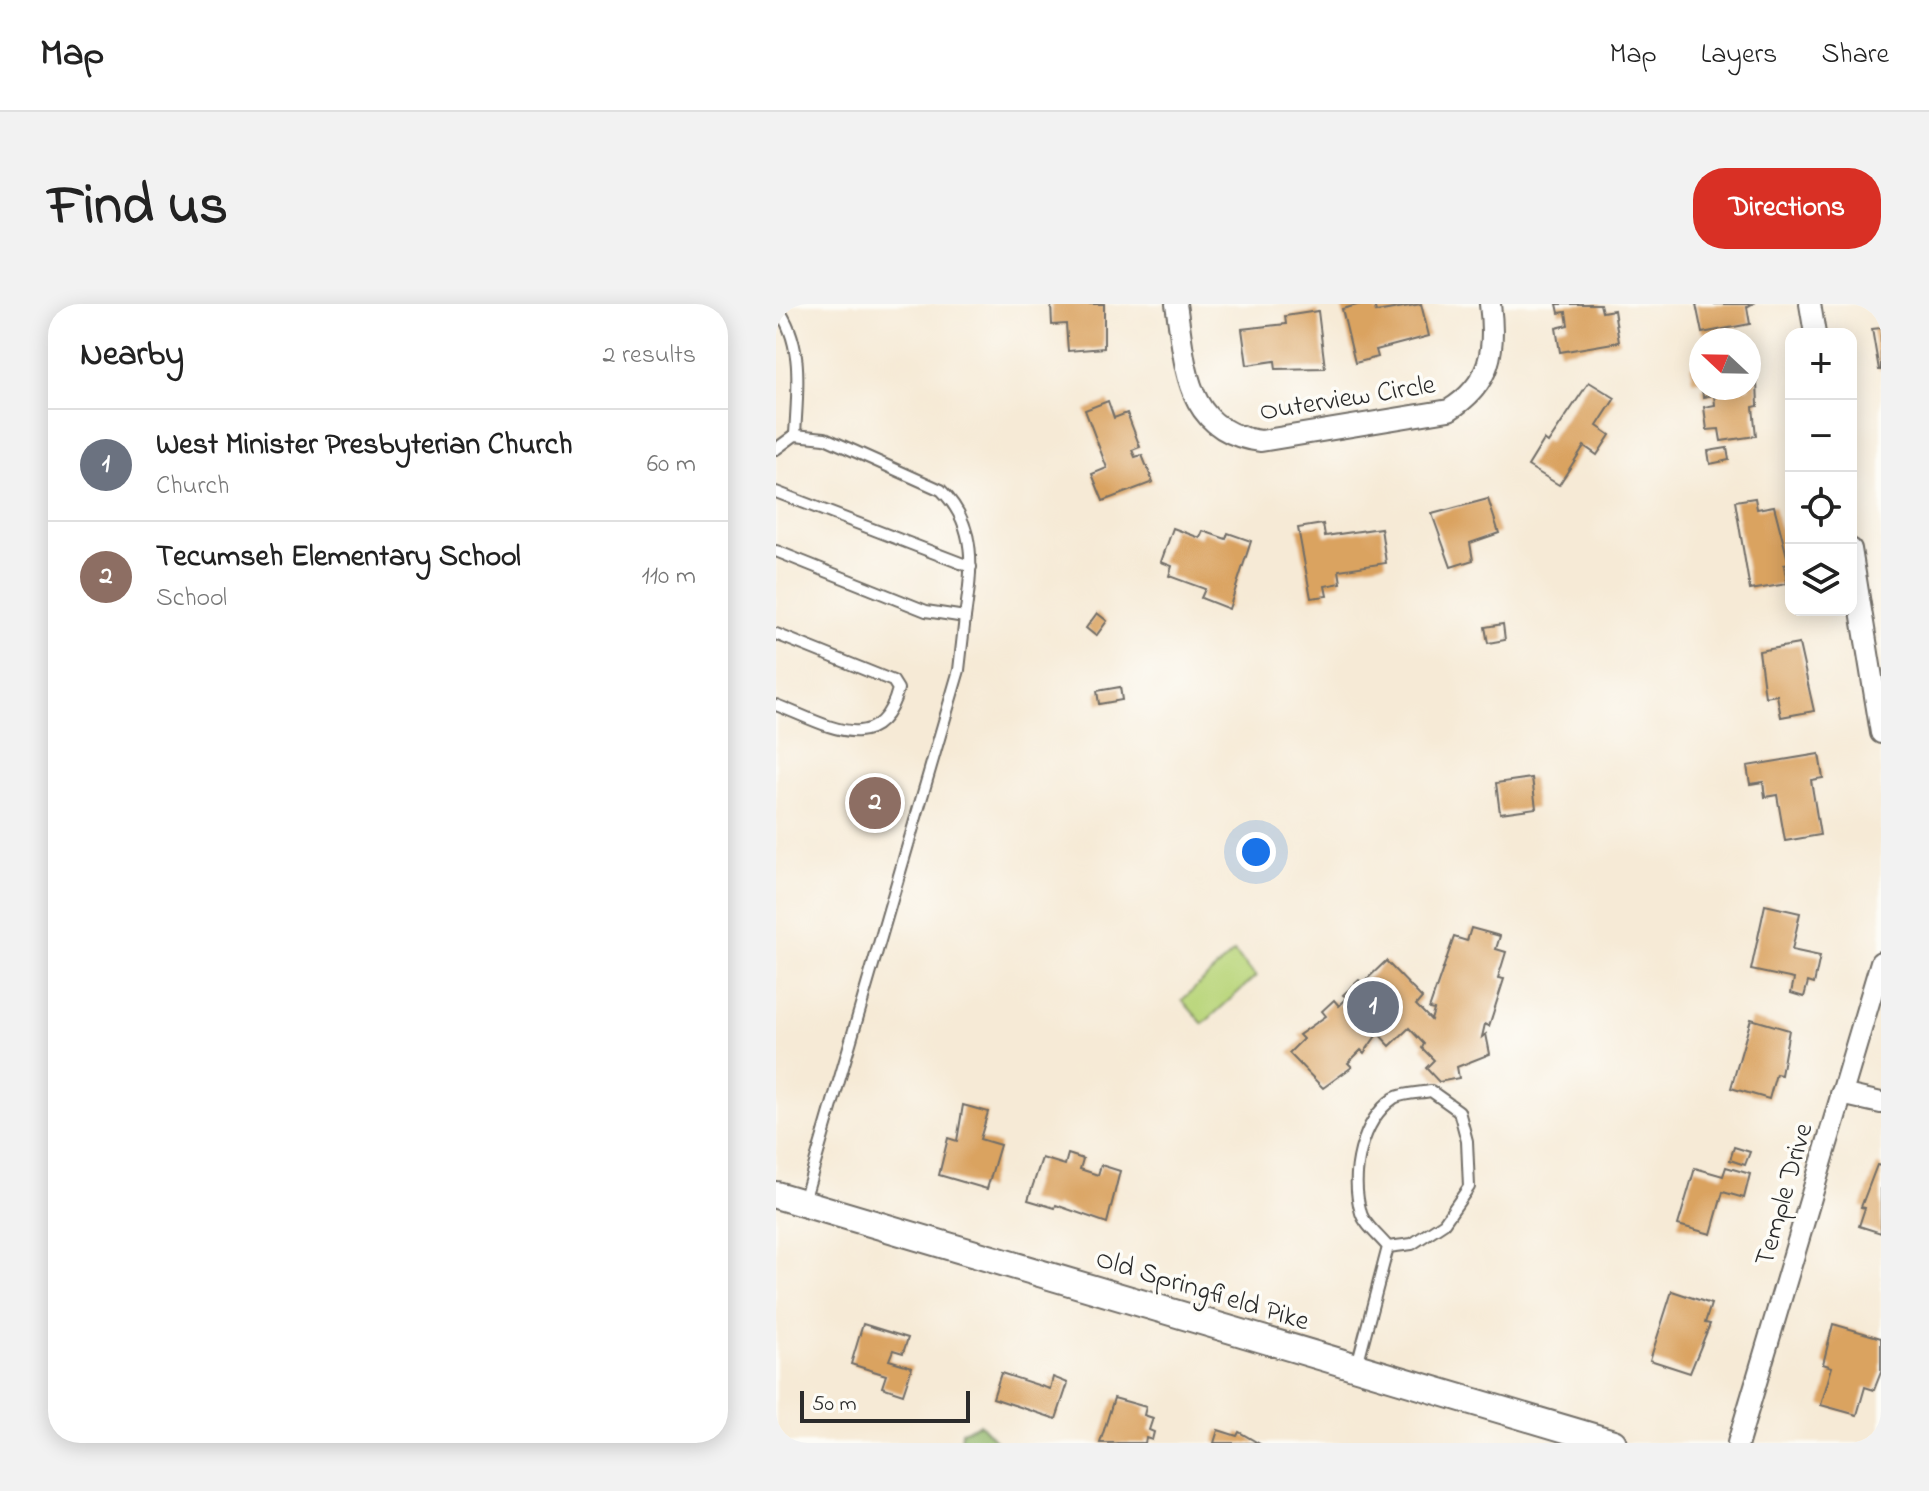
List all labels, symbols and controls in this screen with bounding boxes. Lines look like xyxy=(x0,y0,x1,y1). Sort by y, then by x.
text: Map xyxy=(40,27,104,83)
text: Map xyxy=(1609,35,1657,76)
text: Layers xyxy=(1701,35,1777,76)
text: Share xyxy=(1821,35,1889,76)
text: Find us xyxy=(48,168,228,249)
button: Directions xyxy=(1693,168,1881,249)
north arrow xyxy=(1689,328,1761,400)
map controls xyxy=(1785,328,1857,616)
button: + xyxy=(1785,328,1857,400)
text: Nearby xyxy=(80,331,184,381)
text: 2 results xyxy=(603,337,696,375)
street label: Outerview Circle xyxy=(1257,365,1439,434)
button: − xyxy=(1785,400,1857,472)
text: West Minister Presbyterian Church xyxy=(156,424,572,468)
text: 1 xyxy=(102,446,110,484)
text: 60 m xyxy=(647,446,696,484)
text: Church xyxy=(156,468,229,506)
button: locate xyxy=(1785,472,1857,544)
text: Tecumseh Elementary School xyxy=(156,536,521,580)
button: layers xyxy=(1785,544,1857,616)
text: 2 xyxy=(100,558,112,596)
text: 110 m xyxy=(642,558,696,596)
text: School xyxy=(156,580,227,618)
pin: 2 xyxy=(849,773,901,833)
your location xyxy=(1236,832,1276,872)
pin: 1 xyxy=(1347,977,1399,1037)
street label: Temple Drive xyxy=(1745,1118,1826,1271)
street label: Old Springfield Pike xyxy=(1090,1239,1314,1343)
scale bar xyxy=(800,1387,970,1423)
text: 50 m xyxy=(812,1389,857,1421)

